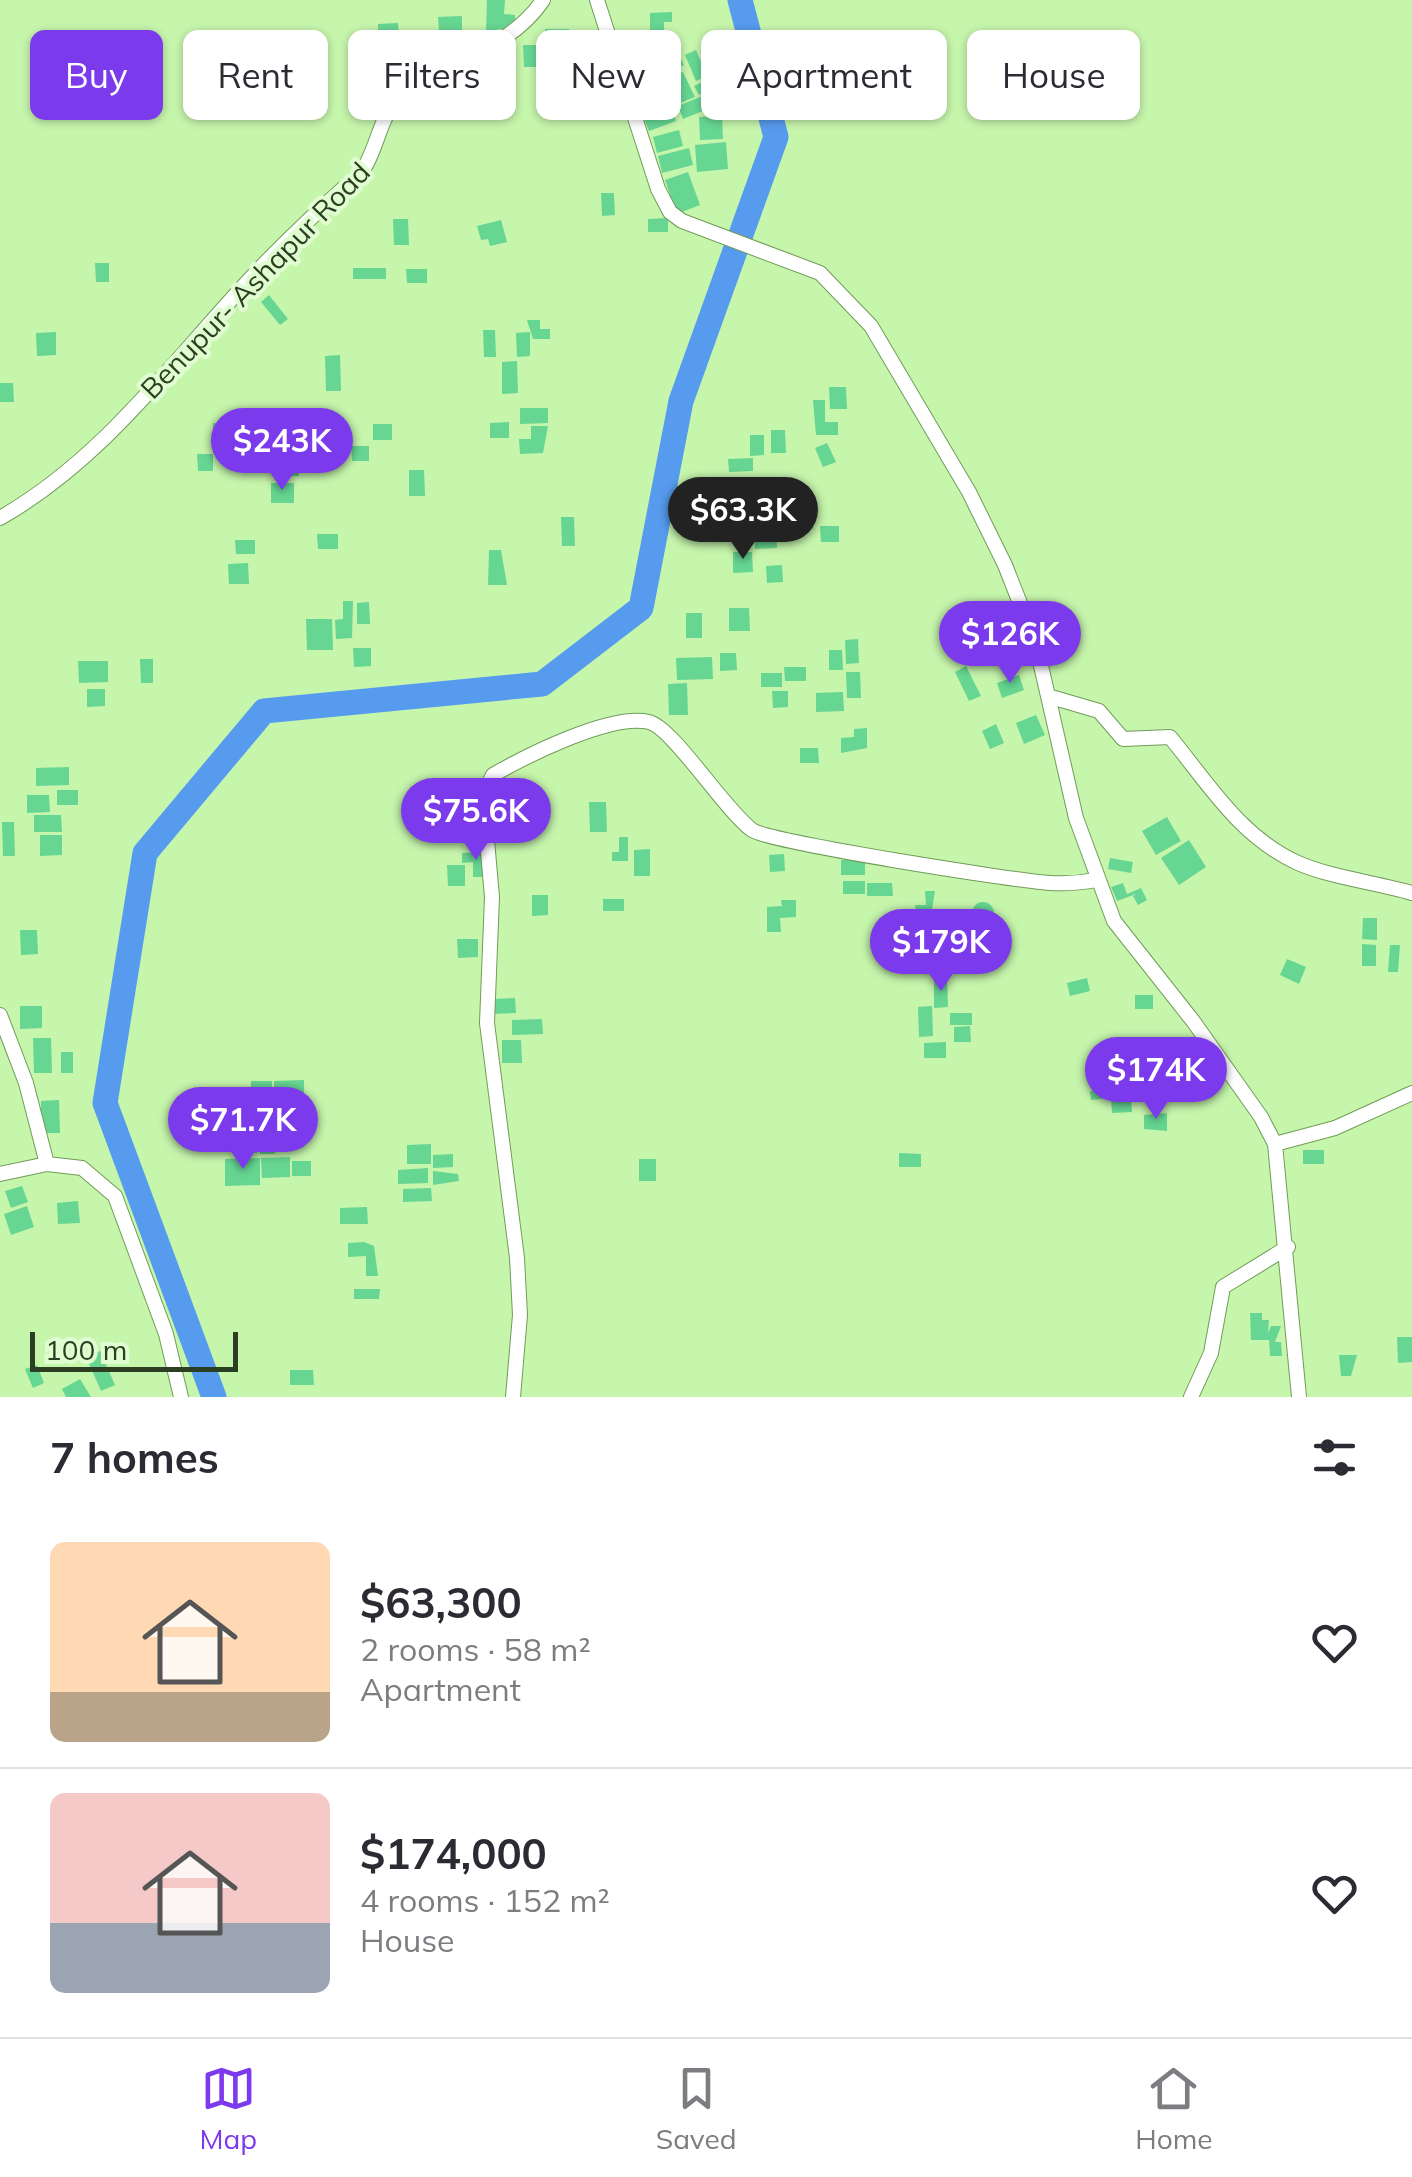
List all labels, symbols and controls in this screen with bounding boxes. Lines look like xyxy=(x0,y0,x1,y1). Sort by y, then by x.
chip: Buy xyxy=(30,30,163,120)
chip: Rent xyxy=(183,30,328,120)
chip: Filters xyxy=(348,30,516,120)
chip: New xyxy=(536,30,681,120)
chip: Apartment xyxy=(701,30,947,120)
chip: House xyxy=(967,30,1140,120)
street label: Benupur- Ashapur Road xyxy=(133,154,377,406)
pin: $243K xyxy=(212,408,352,493)
text: $243K xyxy=(233,420,331,460)
pin: $63.3K xyxy=(662,477,824,562)
text: $63.3K xyxy=(690,489,796,529)
pin: $126K xyxy=(940,601,1080,686)
text: $126K xyxy=(961,613,1059,653)
pin: $75.6K xyxy=(395,778,557,863)
text: $75.6K xyxy=(423,790,529,830)
pin: $179K xyxy=(871,909,1011,994)
text: $179K xyxy=(892,921,990,961)
pin: $174K xyxy=(1086,1037,1226,1122)
text: $174K xyxy=(1107,1049,1205,1089)
pin: $71.7K xyxy=(162,1087,324,1172)
text: $71.7K xyxy=(190,1099,296,1139)
scale bar xyxy=(30,1327,238,1372)
text: 100 m xyxy=(45,1332,127,1367)
icon: filters xyxy=(1307,1430,1362,1485)
text: 7 homes xyxy=(50,1431,219,1484)
text: $63,300 xyxy=(360,1576,522,1629)
icon: home xyxy=(130,1582,250,1702)
icon: heart xyxy=(1307,1615,1362,1670)
text: 2 rooms · 58 m² xyxy=(360,1629,591,1669)
text: Apartment xyxy=(360,1669,521,1709)
text: $174,000 xyxy=(360,1827,547,1880)
icon: home xyxy=(130,1833,250,1953)
icon: heart xyxy=(1307,1866,1362,1921)
text: 4 rooms · 152 m² xyxy=(360,1880,610,1920)
text: House xyxy=(360,1920,455,1960)
tab: Map xyxy=(199,2061,257,2156)
tab: Saved xyxy=(656,2061,737,2156)
tab: Home xyxy=(1135,2061,1213,2156)

